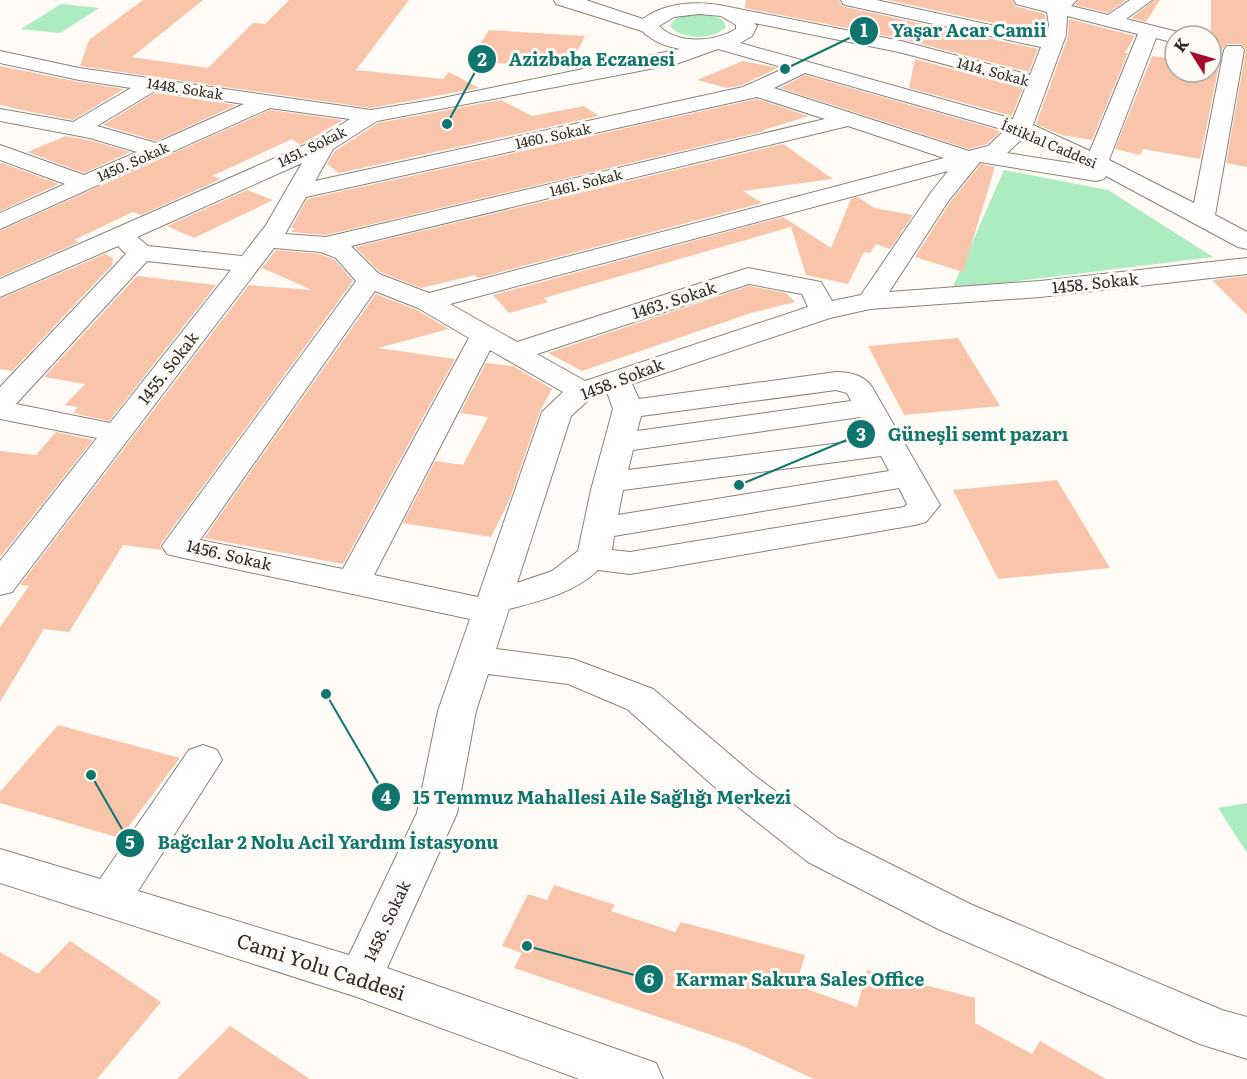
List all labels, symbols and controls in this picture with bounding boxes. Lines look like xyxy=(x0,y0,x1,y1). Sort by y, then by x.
callout: Yaşar Acar Camii xyxy=(849,13,1058,49)
text: 1 xyxy=(860,16,868,43)
text: Yaşar Acar Camii xyxy=(891,16,1047,43)
north arrow xyxy=(1163,24,1223,84)
text: K xyxy=(1167,32,1194,57)
callout: Azizbaba Eczanesi xyxy=(467,41,687,77)
text: 2 xyxy=(477,45,487,72)
text: Azizbaba Eczanesi xyxy=(509,45,676,72)
street label: 1414. Sokak xyxy=(955,52,1032,90)
street label: 1448. Sokak xyxy=(146,72,225,104)
street label: İstiklal Caddesi xyxy=(998,114,1101,172)
street label: 1460. Sokak xyxy=(513,117,593,153)
street label: 1451. Sokak xyxy=(274,121,350,171)
street label: 1450. Sokak xyxy=(94,136,172,186)
street label: 1461. Sokak xyxy=(547,163,625,201)
street label: 1458. Sokak xyxy=(1050,265,1140,298)
street label: 1463. Sokak xyxy=(628,274,719,324)
street label: 1455. Sokak xyxy=(131,326,203,409)
street label: 1458. Sokak xyxy=(577,351,667,405)
callout: Güneşli semt pazarı xyxy=(846,416,1081,452)
text: 3 xyxy=(856,420,866,447)
text: Güneşli semt pazarı xyxy=(888,420,1069,447)
street label: 1456. Sokak xyxy=(184,533,274,576)
callout: 15 Temmuz Mahallesi Aile Sağlığı Merkezi xyxy=(371,779,803,815)
text: 4 xyxy=(381,783,392,810)
text: 15 Temmuz Mahallesi Aile Sağlığı Merkezi xyxy=(413,783,792,810)
callout: Bağcılar 2 Nolu Acil Yardım İstasyonu xyxy=(115,825,510,861)
text: 5 xyxy=(125,828,135,855)
text: Bağcılar 2 Nolu Acil Yardım İstasyonu xyxy=(158,828,498,855)
street label: 1458. Sokak xyxy=(357,876,415,965)
street label: Cami Yolu Caddesi xyxy=(233,924,410,1007)
callout: Karmar Sakura Sales Office xyxy=(634,961,937,997)
text: 6 xyxy=(644,965,654,992)
text: Karmar Sakura Sales Office xyxy=(676,965,924,992)

